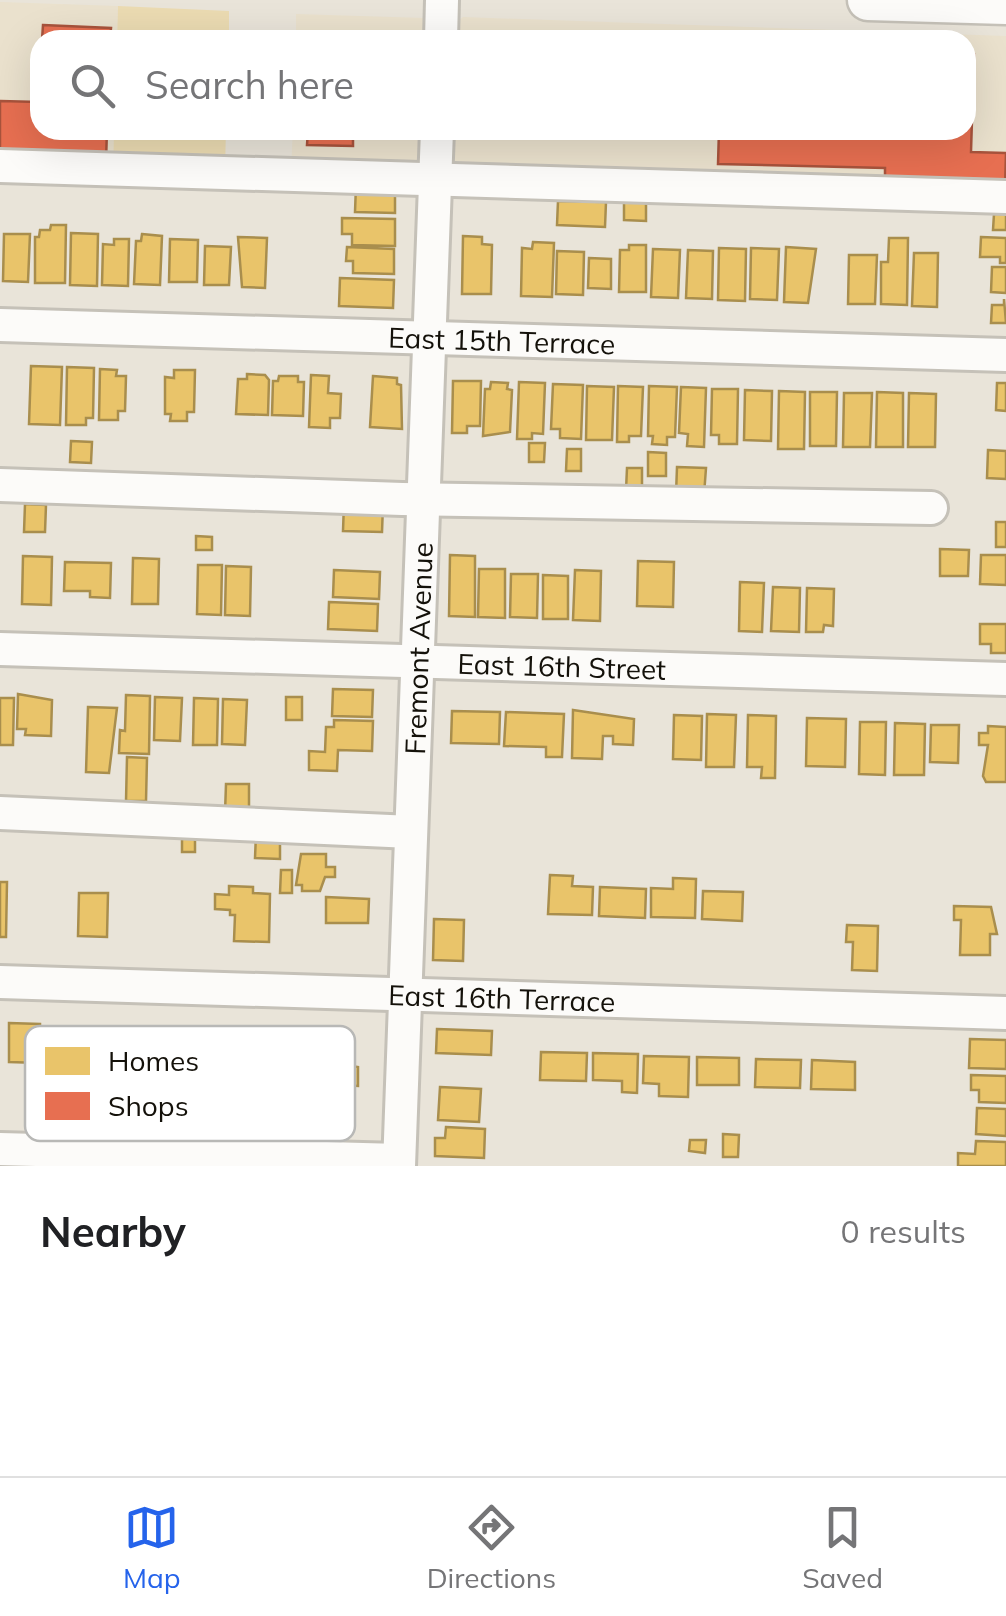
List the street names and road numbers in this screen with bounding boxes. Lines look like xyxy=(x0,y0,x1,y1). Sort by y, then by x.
street label: East 15th Terrace xyxy=(388,319,616,361)
street label: Fremont Avenue xyxy=(397,542,439,755)
street label: East 16th Street xyxy=(457,645,667,686)
street label: East 16th Terrace xyxy=(388,976,616,1018)

